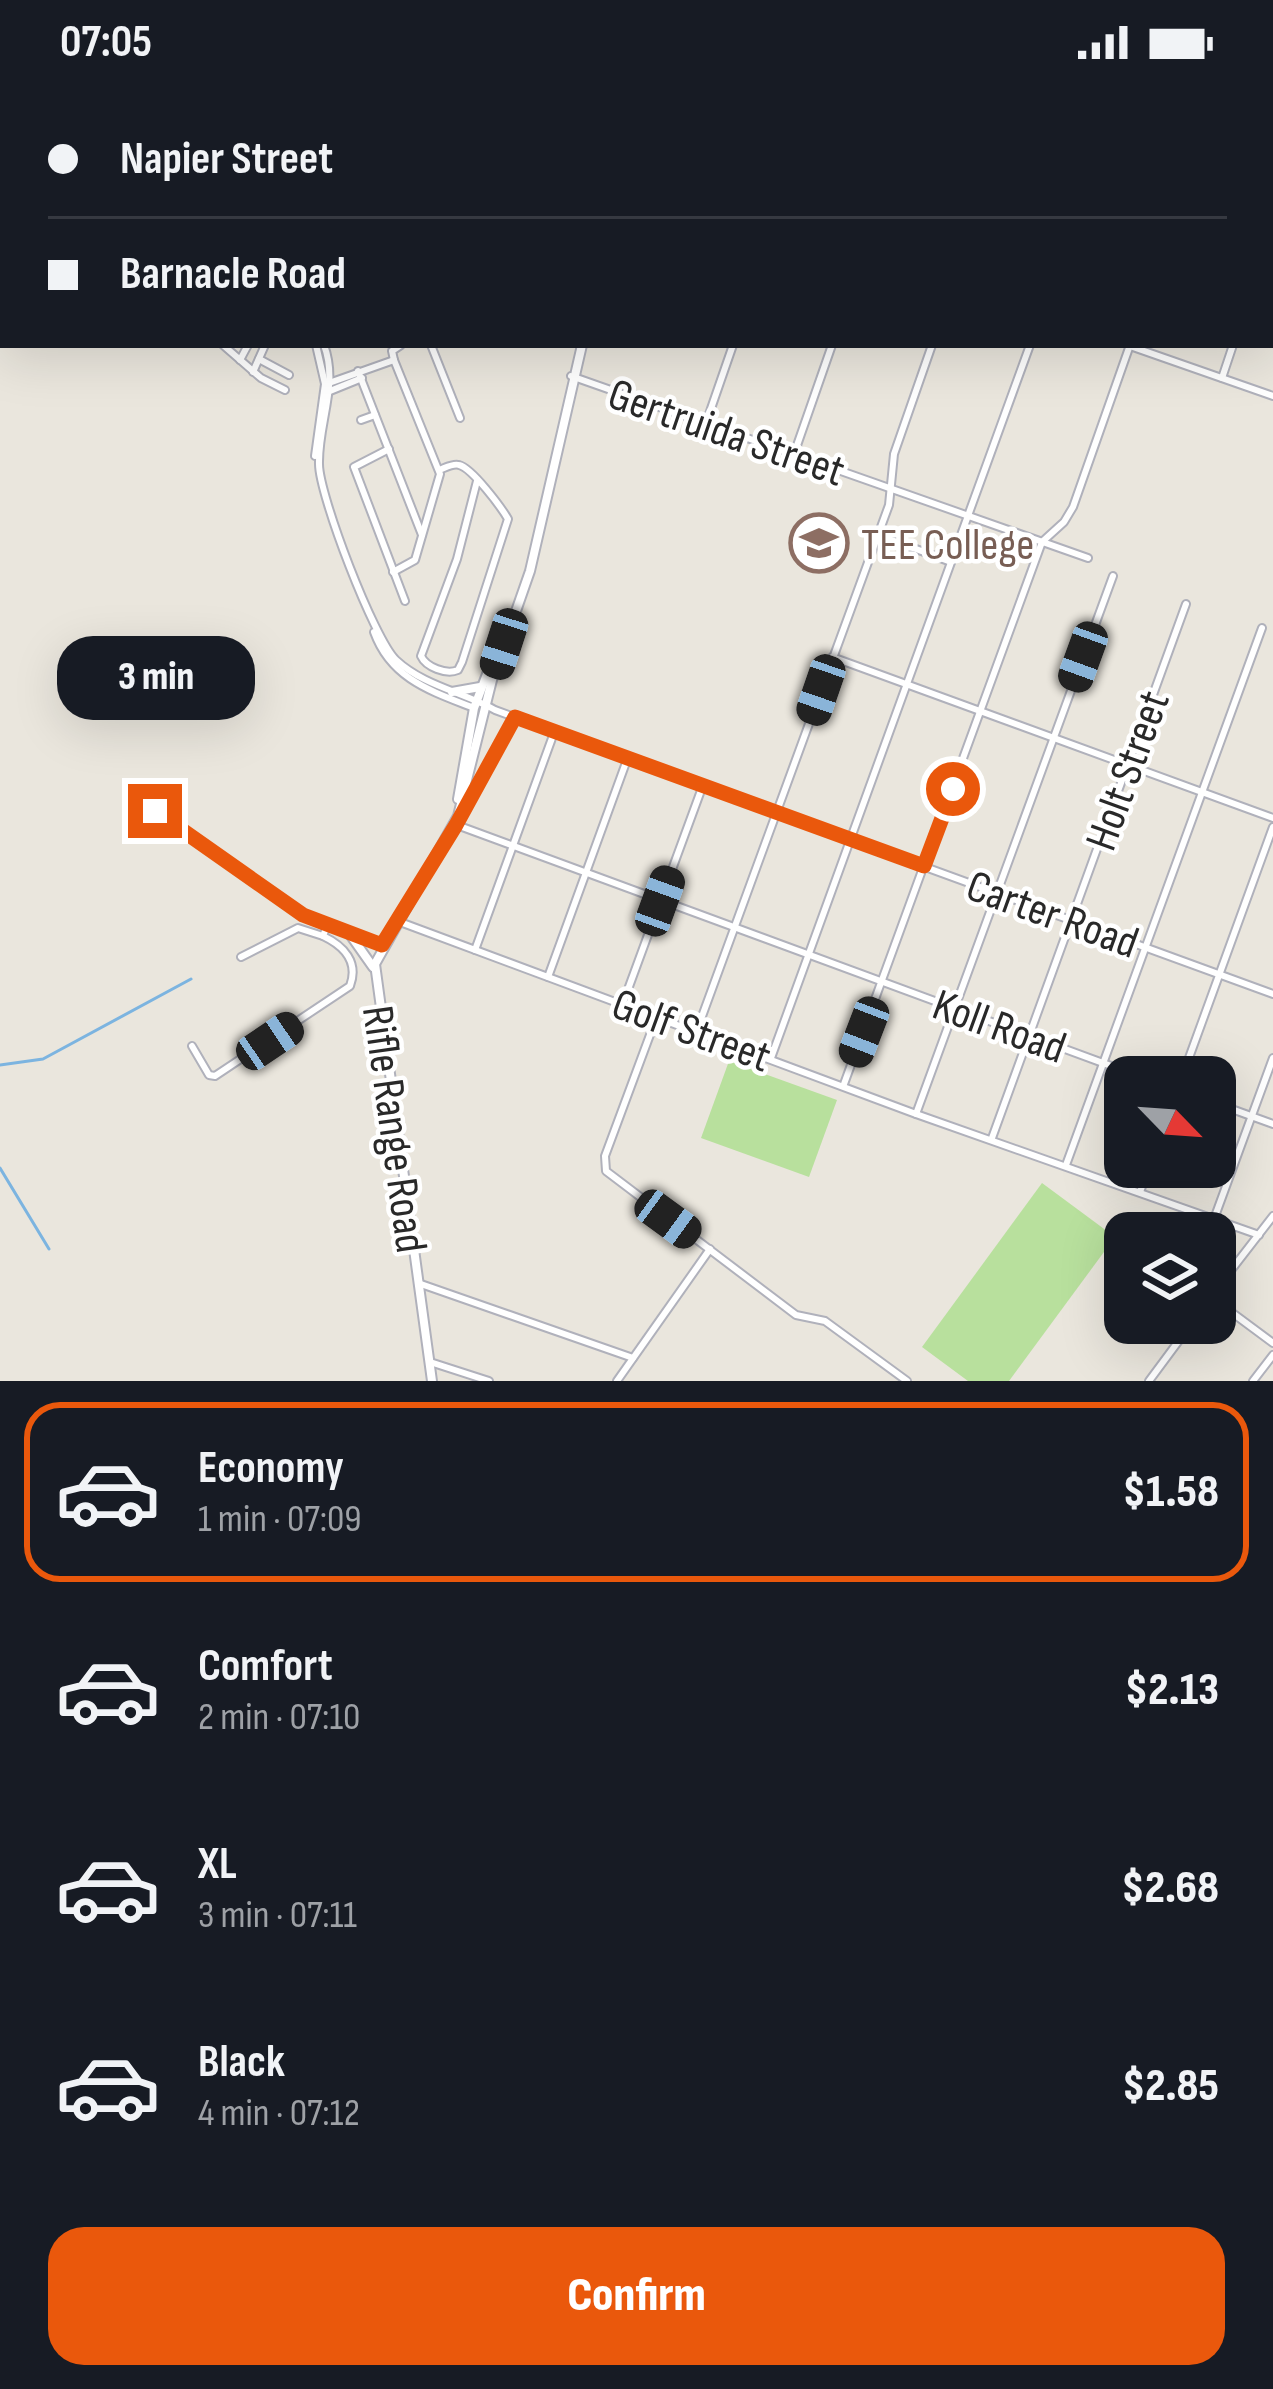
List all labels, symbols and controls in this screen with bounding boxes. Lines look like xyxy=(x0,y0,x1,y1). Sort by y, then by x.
text: 07:05 xyxy=(60,15,152,70)
text: Napier Street xyxy=(120,132,333,187)
text: Barnacle Road xyxy=(120,247,346,302)
street label: Gertruida Street xyxy=(601,367,851,499)
school or university icon: TEE College xyxy=(788,512,850,574)
place label: TEE College xyxy=(861,518,1034,573)
car xyxy=(476,604,532,684)
car xyxy=(1054,617,1112,697)
callout: 3 min xyxy=(56,637,254,721)
car xyxy=(792,650,850,730)
text: 3 min xyxy=(118,654,194,701)
street label: Holt Street xyxy=(1074,684,1183,858)
route start xyxy=(926,762,980,816)
route end xyxy=(128,784,182,838)
street label: Carter Road xyxy=(959,859,1145,972)
car xyxy=(631,861,689,941)
street label: Golf Street xyxy=(604,977,778,1085)
street label: Koll Road xyxy=(925,978,1073,1077)
car xyxy=(834,992,894,1072)
street label: Rifle Range Road xyxy=(349,1002,438,1256)
car xyxy=(230,1006,310,1076)
north arrow xyxy=(1104,1056,1236,1188)
map controls xyxy=(1104,1056,1236,1344)
car xyxy=(628,1183,708,1255)
button: layers xyxy=(1104,1212,1236,1344)
icon: car xyxy=(54,1438,162,1546)
text: Economy xyxy=(198,1441,344,1496)
text: $1.58 xyxy=(1123,1465,1219,1520)
text: 1 min · 07:09 xyxy=(198,1496,362,1543)
icon: car xyxy=(54,1636,162,1744)
text: Comfort xyxy=(198,1639,333,1694)
text: $2.13 xyxy=(1125,1663,1219,1718)
text: 2 min · 07:10 xyxy=(198,1694,360,1741)
icon: car xyxy=(54,1834,162,1942)
text: XL xyxy=(198,1837,237,1892)
text: $2.68 xyxy=(1122,1861,1219,1916)
text: 3 min · 07:11 xyxy=(198,1892,357,1939)
icon: car xyxy=(54,2032,162,2140)
text: Black xyxy=(198,2035,285,2090)
text: $2.85 xyxy=(1122,2059,1219,2114)
text: 4 min · 07:12 xyxy=(198,2090,360,2137)
button: Confirm xyxy=(48,2227,1225,2365)

